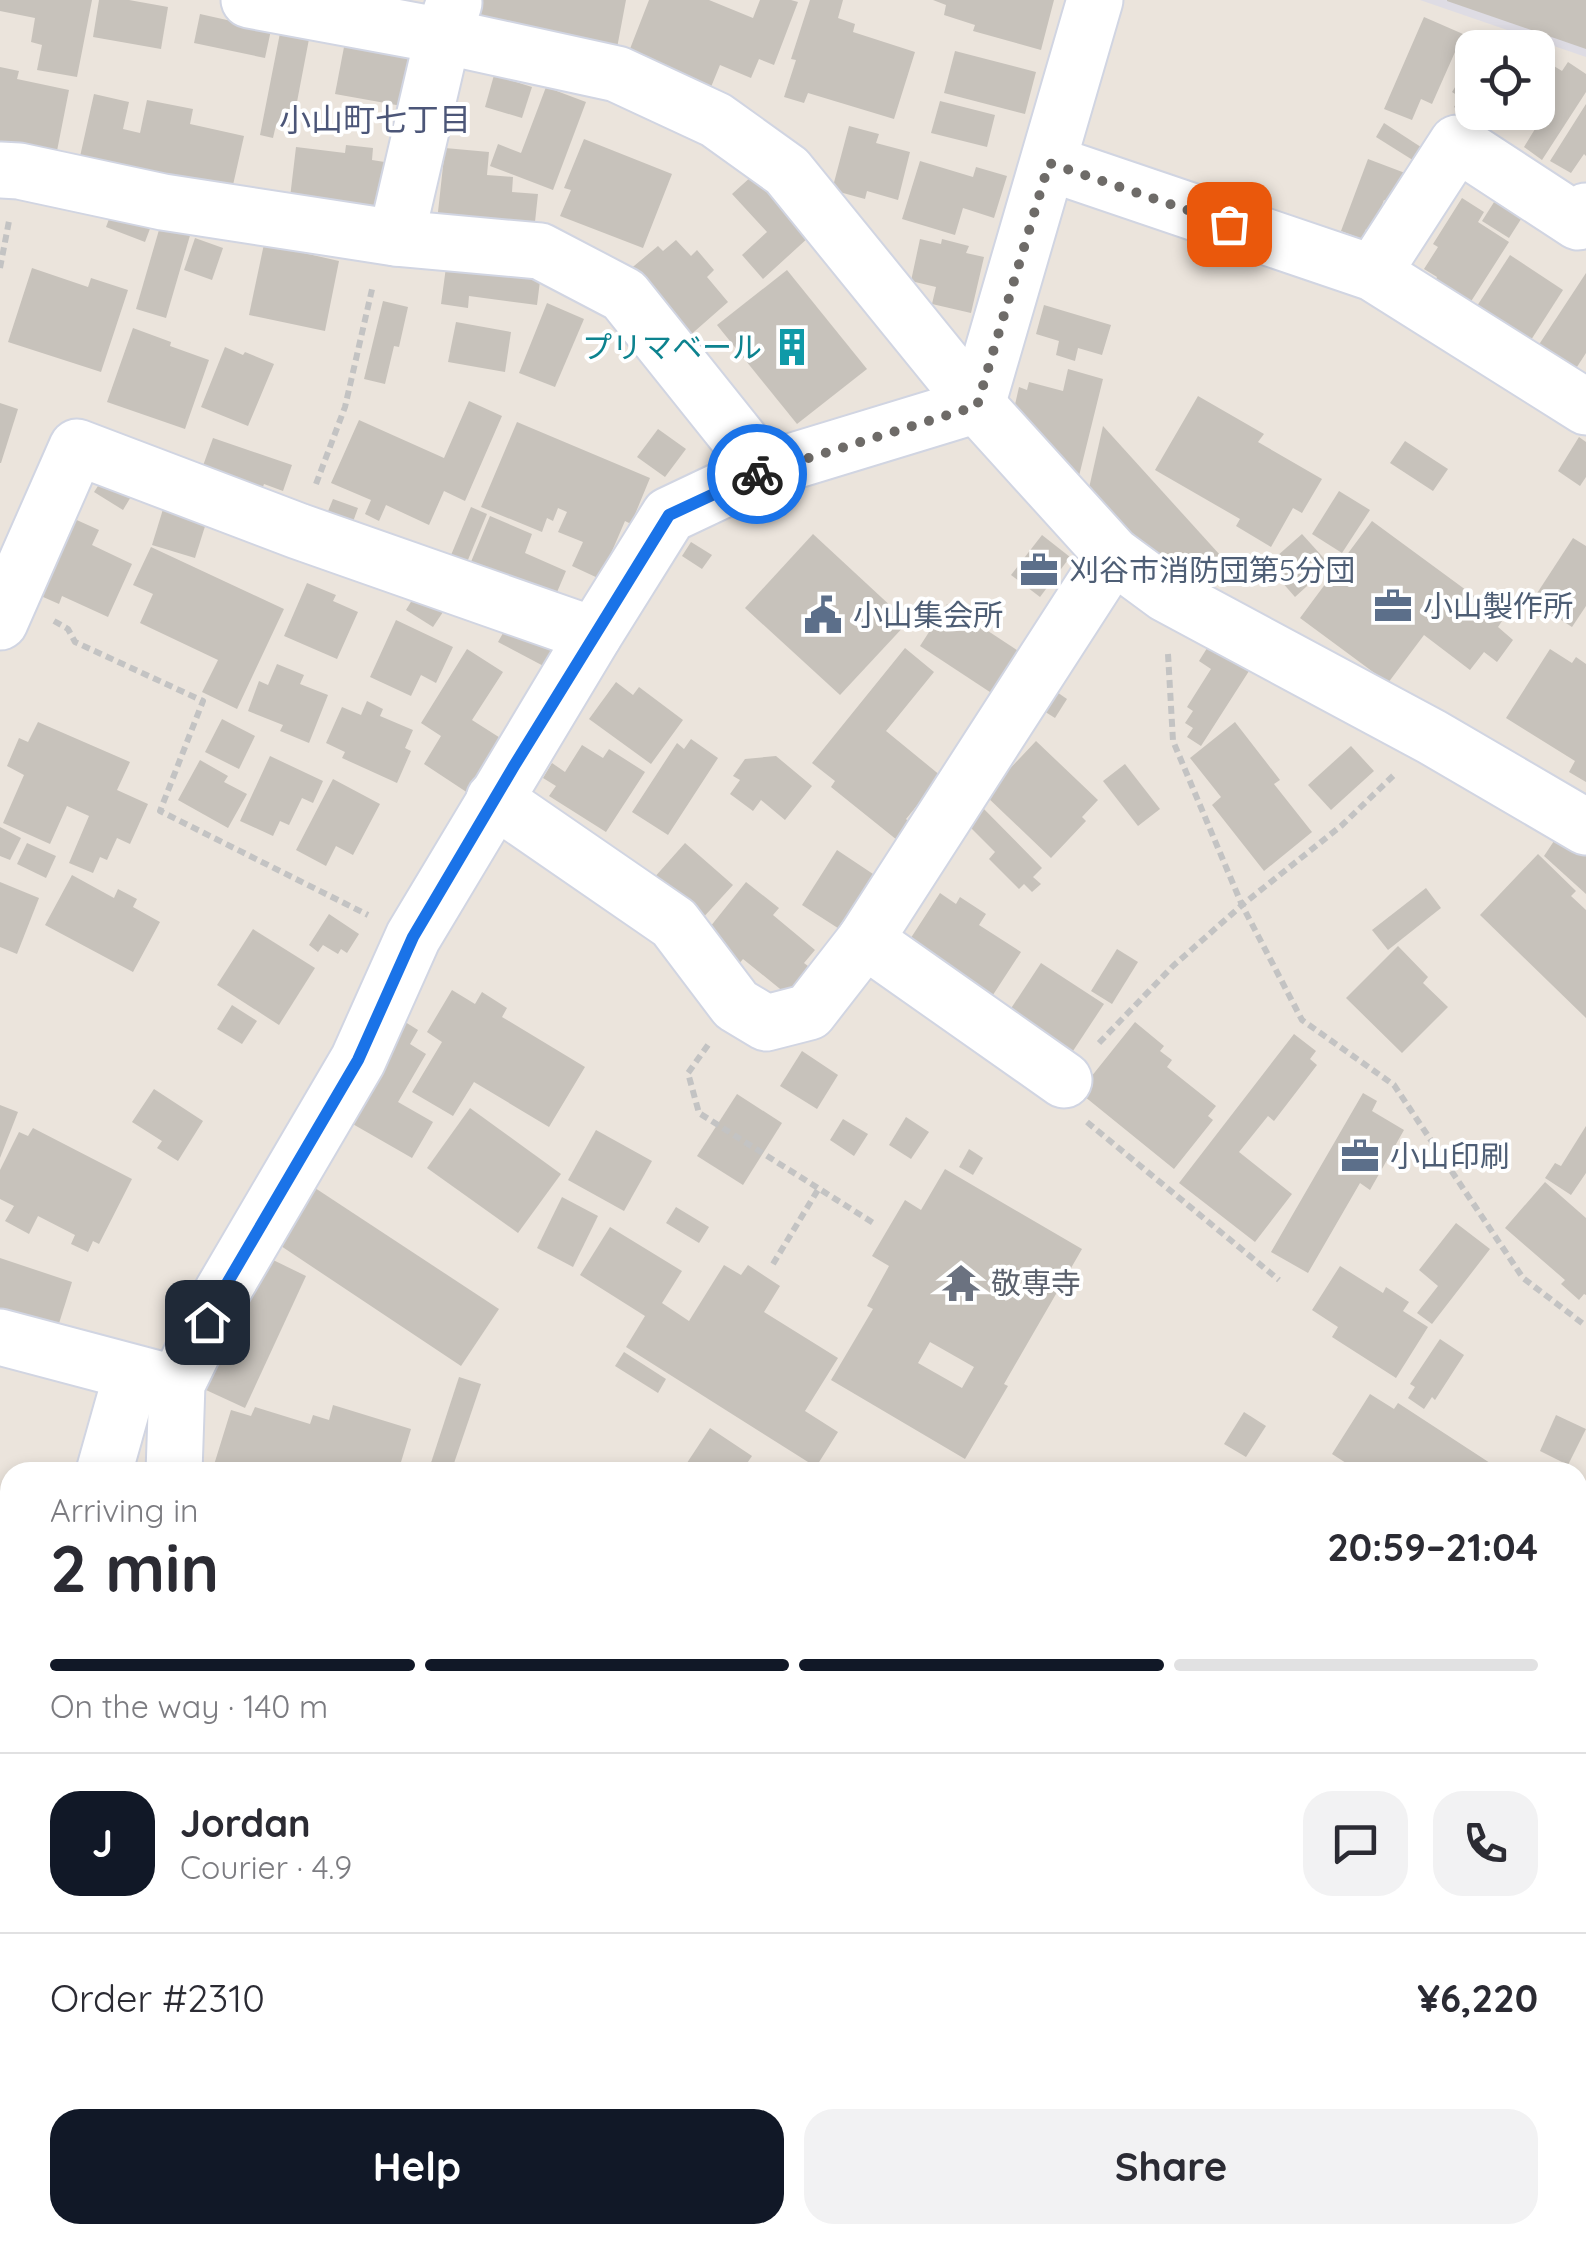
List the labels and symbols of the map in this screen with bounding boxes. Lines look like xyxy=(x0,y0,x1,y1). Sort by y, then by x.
district label: 小山町七丁目 xyxy=(279,99,471,139)
pin xyxy=(1187,182,1272,267)
building icon: プリマベール xyxy=(771,326,813,368)
place label: プリマベール xyxy=(582,328,762,366)
courier xyxy=(707,424,807,524)
office icon: 刈谷市消防団第5分団 xyxy=(1018,549,1060,591)
place label: 刈谷市消防団第5分団 xyxy=(1069,551,1355,589)
office icon: 小山製作所 xyxy=(1372,585,1414,627)
place label: 小山製作所 xyxy=(1423,587,1573,625)
public building icon: 小山集会所 xyxy=(802,594,844,636)
place label: 小山集会所 xyxy=(853,596,1003,634)
office icon: 小山印刷 xyxy=(1339,1135,1381,1177)
place label: 小山印刷 xyxy=(1390,1137,1510,1175)
temple icon: 敬専寺 xyxy=(940,1262,982,1304)
place label: 敬専寺 xyxy=(991,1264,1081,1302)
pin xyxy=(165,1280,250,1365)

